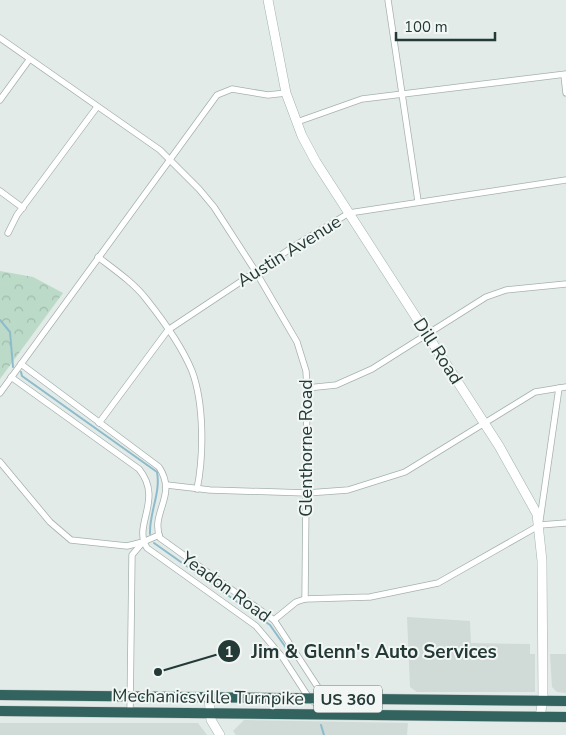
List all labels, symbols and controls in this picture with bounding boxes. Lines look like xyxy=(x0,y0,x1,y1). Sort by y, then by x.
scale bar xyxy=(396,10,495,42)
text: 100 m xyxy=(404,17,448,37)
street label: Austin Avenue xyxy=(232,209,346,293)
street label: Dill Road xyxy=(408,313,468,389)
street label: Glenthorne Road xyxy=(294,379,318,517)
street label: Yeadon Road xyxy=(175,546,276,628)
callout: Jim & Glenn's Auto Services xyxy=(216,634,507,668)
text: Jim & Glenn's Auto Services xyxy=(250,639,497,665)
text: 1 xyxy=(224,642,234,662)
street label: Mechanicsville Turnpike xyxy=(112,683,304,711)
road number: US 360 xyxy=(314,686,382,712)

